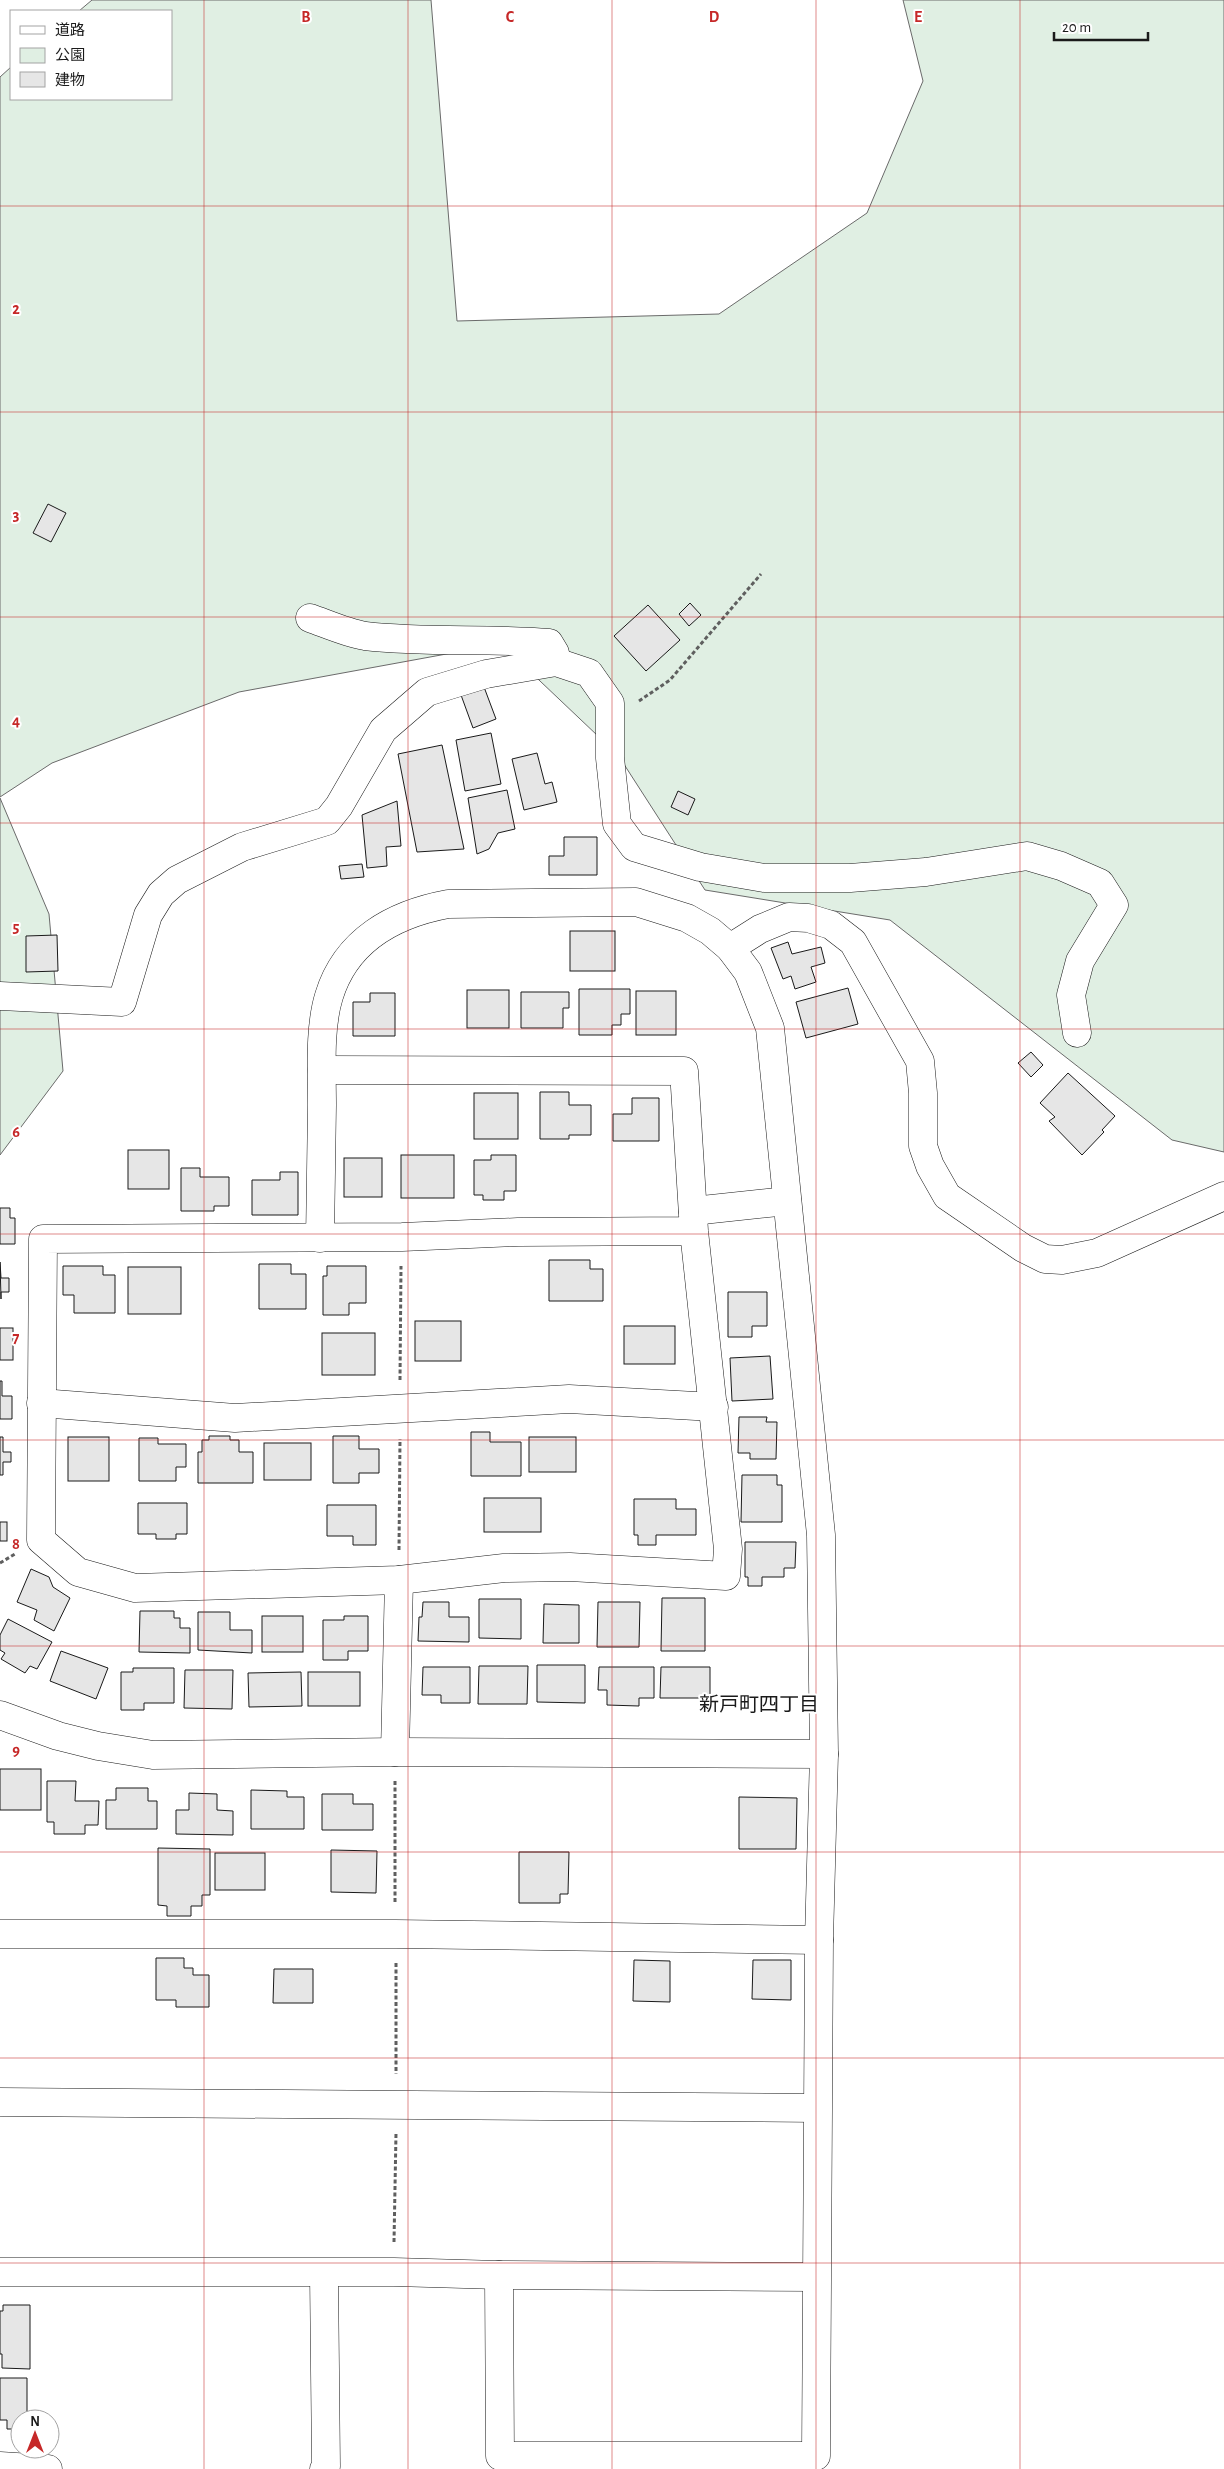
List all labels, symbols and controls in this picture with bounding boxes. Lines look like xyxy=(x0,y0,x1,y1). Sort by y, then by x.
text: B xyxy=(301,9,311,25)
text: C xyxy=(506,9,515,25)
text: D xyxy=(709,9,720,25)
text: E xyxy=(914,9,922,25)
legend xyxy=(10,10,172,100)
scale bar xyxy=(1054,10,1148,42)
text: 20 m xyxy=(1062,20,1091,35)
text: 道路 xyxy=(55,22,85,38)
text: 公園 xyxy=(55,47,85,63)
text: 建物 xyxy=(55,72,85,88)
text: 2 xyxy=(12,301,20,317)
text: 3 xyxy=(13,507,20,523)
text: 4 xyxy=(12,713,20,729)
text: 5 xyxy=(13,919,20,935)
text: 6 xyxy=(12,1124,20,1140)
text: 7 xyxy=(13,1330,20,1346)
text: 8 xyxy=(12,1536,20,1552)
district label: 新戸町四丁目 xyxy=(699,1694,819,1715)
text: 9 xyxy=(12,1742,20,1758)
north arrow xyxy=(10,2409,60,2459)
text: N xyxy=(30,2415,40,2429)

